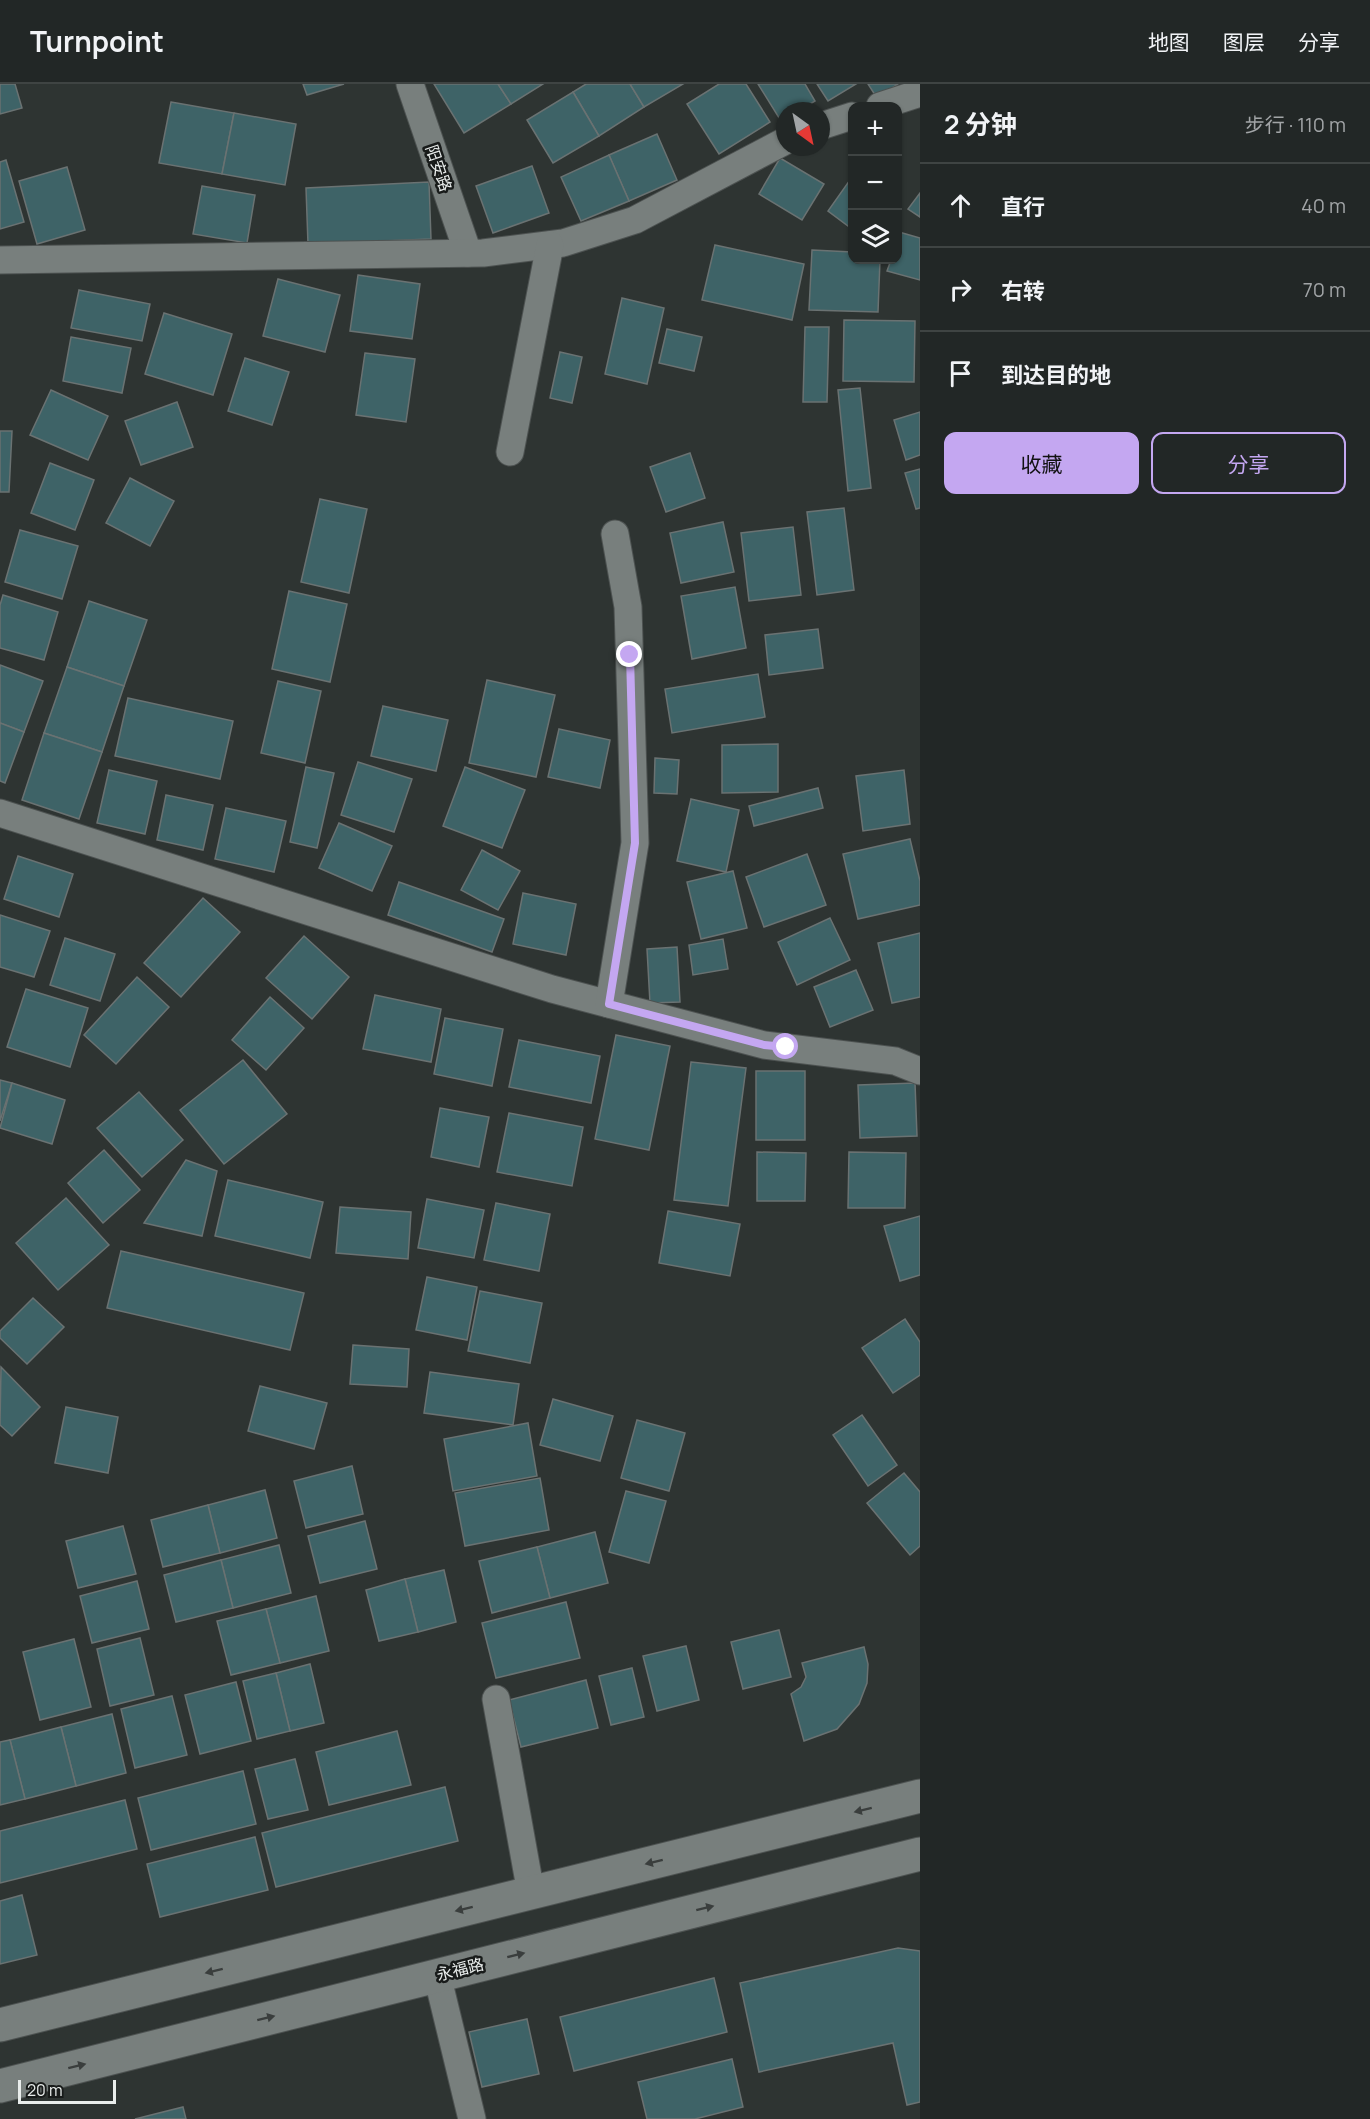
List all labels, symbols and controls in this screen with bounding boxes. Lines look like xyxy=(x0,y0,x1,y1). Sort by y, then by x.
text: Turnpoint xyxy=(30,22,164,60)
text: 地图 xyxy=(1148,28,1190,56)
text: 图层 xyxy=(1223,28,1265,56)
text: 分享 xyxy=(1298,28,1340,56)
north arrow xyxy=(776,102,830,156)
map controls xyxy=(848,102,902,264)
button: + xyxy=(848,102,902,156)
text: 2 分钟 xyxy=(944,106,1017,142)
text: 步行 · 110 m xyxy=(1245,111,1346,138)
street label: 阳安路 xyxy=(421,142,457,194)
button: − xyxy=(848,156,902,210)
icon: ahead xyxy=(944,189,977,222)
text: 直行 xyxy=(1001,192,1045,222)
text: 40 m xyxy=(1301,192,1346,219)
button: layers xyxy=(848,210,902,264)
icon: right xyxy=(944,273,977,306)
text: 右转 xyxy=(1001,276,1045,306)
text: 70 m xyxy=(1303,276,1346,303)
icon: arrive xyxy=(944,357,977,390)
text: 到达目的地 xyxy=(1001,360,1111,390)
button: 收藏 xyxy=(944,432,1139,494)
button: 分享 xyxy=(1151,432,1346,494)
route end xyxy=(616,641,642,667)
route start xyxy=(772,1033,798,1059)
one-way arrow xyxy=(854,1806,872,1816)
one-way arrow xyxy=(644,1858,663,1868)
one-way arrow xyxy=(696,1902,715,1912)
one-way arrow xyxy=(455,1905,474,1915)
one-way arrow xyxy=(507,1949,525,1959)
street label: 永福路 xyxy=(434,1953,486,1985)
one-way arrow xyxy=(205,1967,223,1977)
one-way arrow xyxy=(257,2013,275,2023)
one-way arrow xyxy=(68,2061,86,2071)
scale bar xyxy=(18,2077,116,2104)
text: 20 m xyxy=(27,2079,63,2101)

